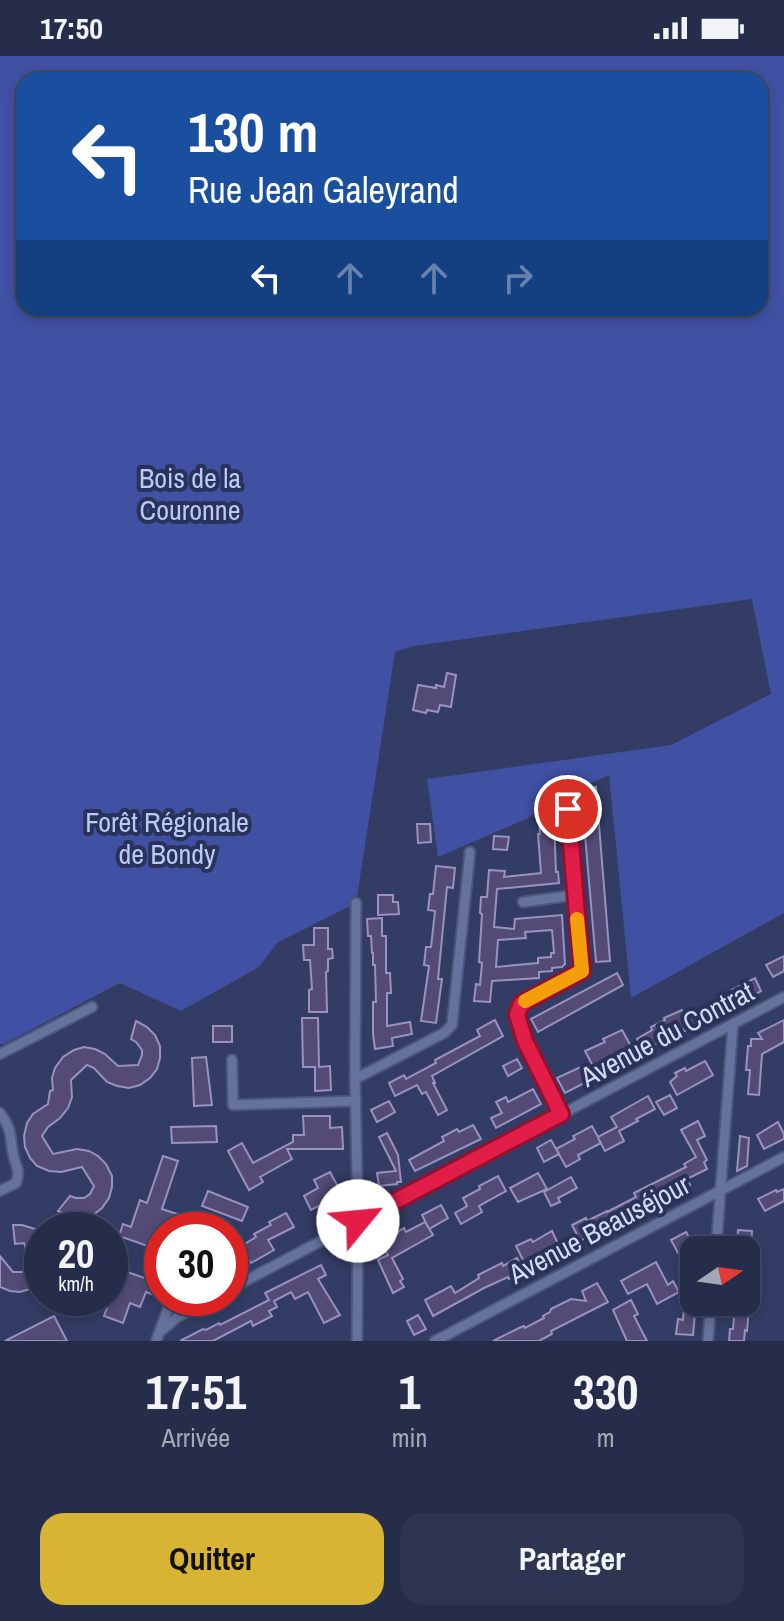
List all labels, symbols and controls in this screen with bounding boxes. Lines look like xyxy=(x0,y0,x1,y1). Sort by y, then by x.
text: 17:50 xyxy=(40,8,103,48)
text: 130 m xyxy=(188,94,318,169)
icon: left xyxy=(56,104,160,208)
text: Rue Jean Galeyrand xyxy=(188,166,459,214)
icon: left xyxy=(244,256,288,300)
icon: ahead xyxy=(328,256,372,300)
icon: ahead xyxy=(412,256,456,300)
icon: right xyxy=(496,256,540,300)
park label: Bois de la Couronne xyxy=(139,459,241,529)
pin xyxy=(534,775,602,843)
icon: arrive xyxy=(546,787,590,831)
park label: Forêt Régionale de Bondy xyxy=(85,803,249,873)
street label: Avenue du Contrat xyxy=(573,972,760,1096)
street label: Avenue Beauséjour xyxy=(501,1165,697,1293)
position arrow xyxy=(316,1179,400,1263)
speed limit sign: 30 xyxy=(144,1212,248,1316)
text: 20 xyxy=(58,1227,94,1280)
north arrow xyxy=(680,1236,760,1316)
map controls xyxy=(680,1236,760,1316)
text: km/h xyxy=(58,1270,94,1297)
text: 17:51 xyxy=(146,1359,246,1424)
text: 1 xyxy=(399,1359,420,1424)
text: 330 xyxy=(573,1359,638,1424)
text: Arrivée xyxy=(162,1420,230,1455)
text: min xyxy=(392,1420,427,1455)
text: m xyxy=(597,1420,615,1455)
button: Quitter xyxy=(40,1513,384,1605)
button: Partager xyxy=(400,1513,744,1605)

